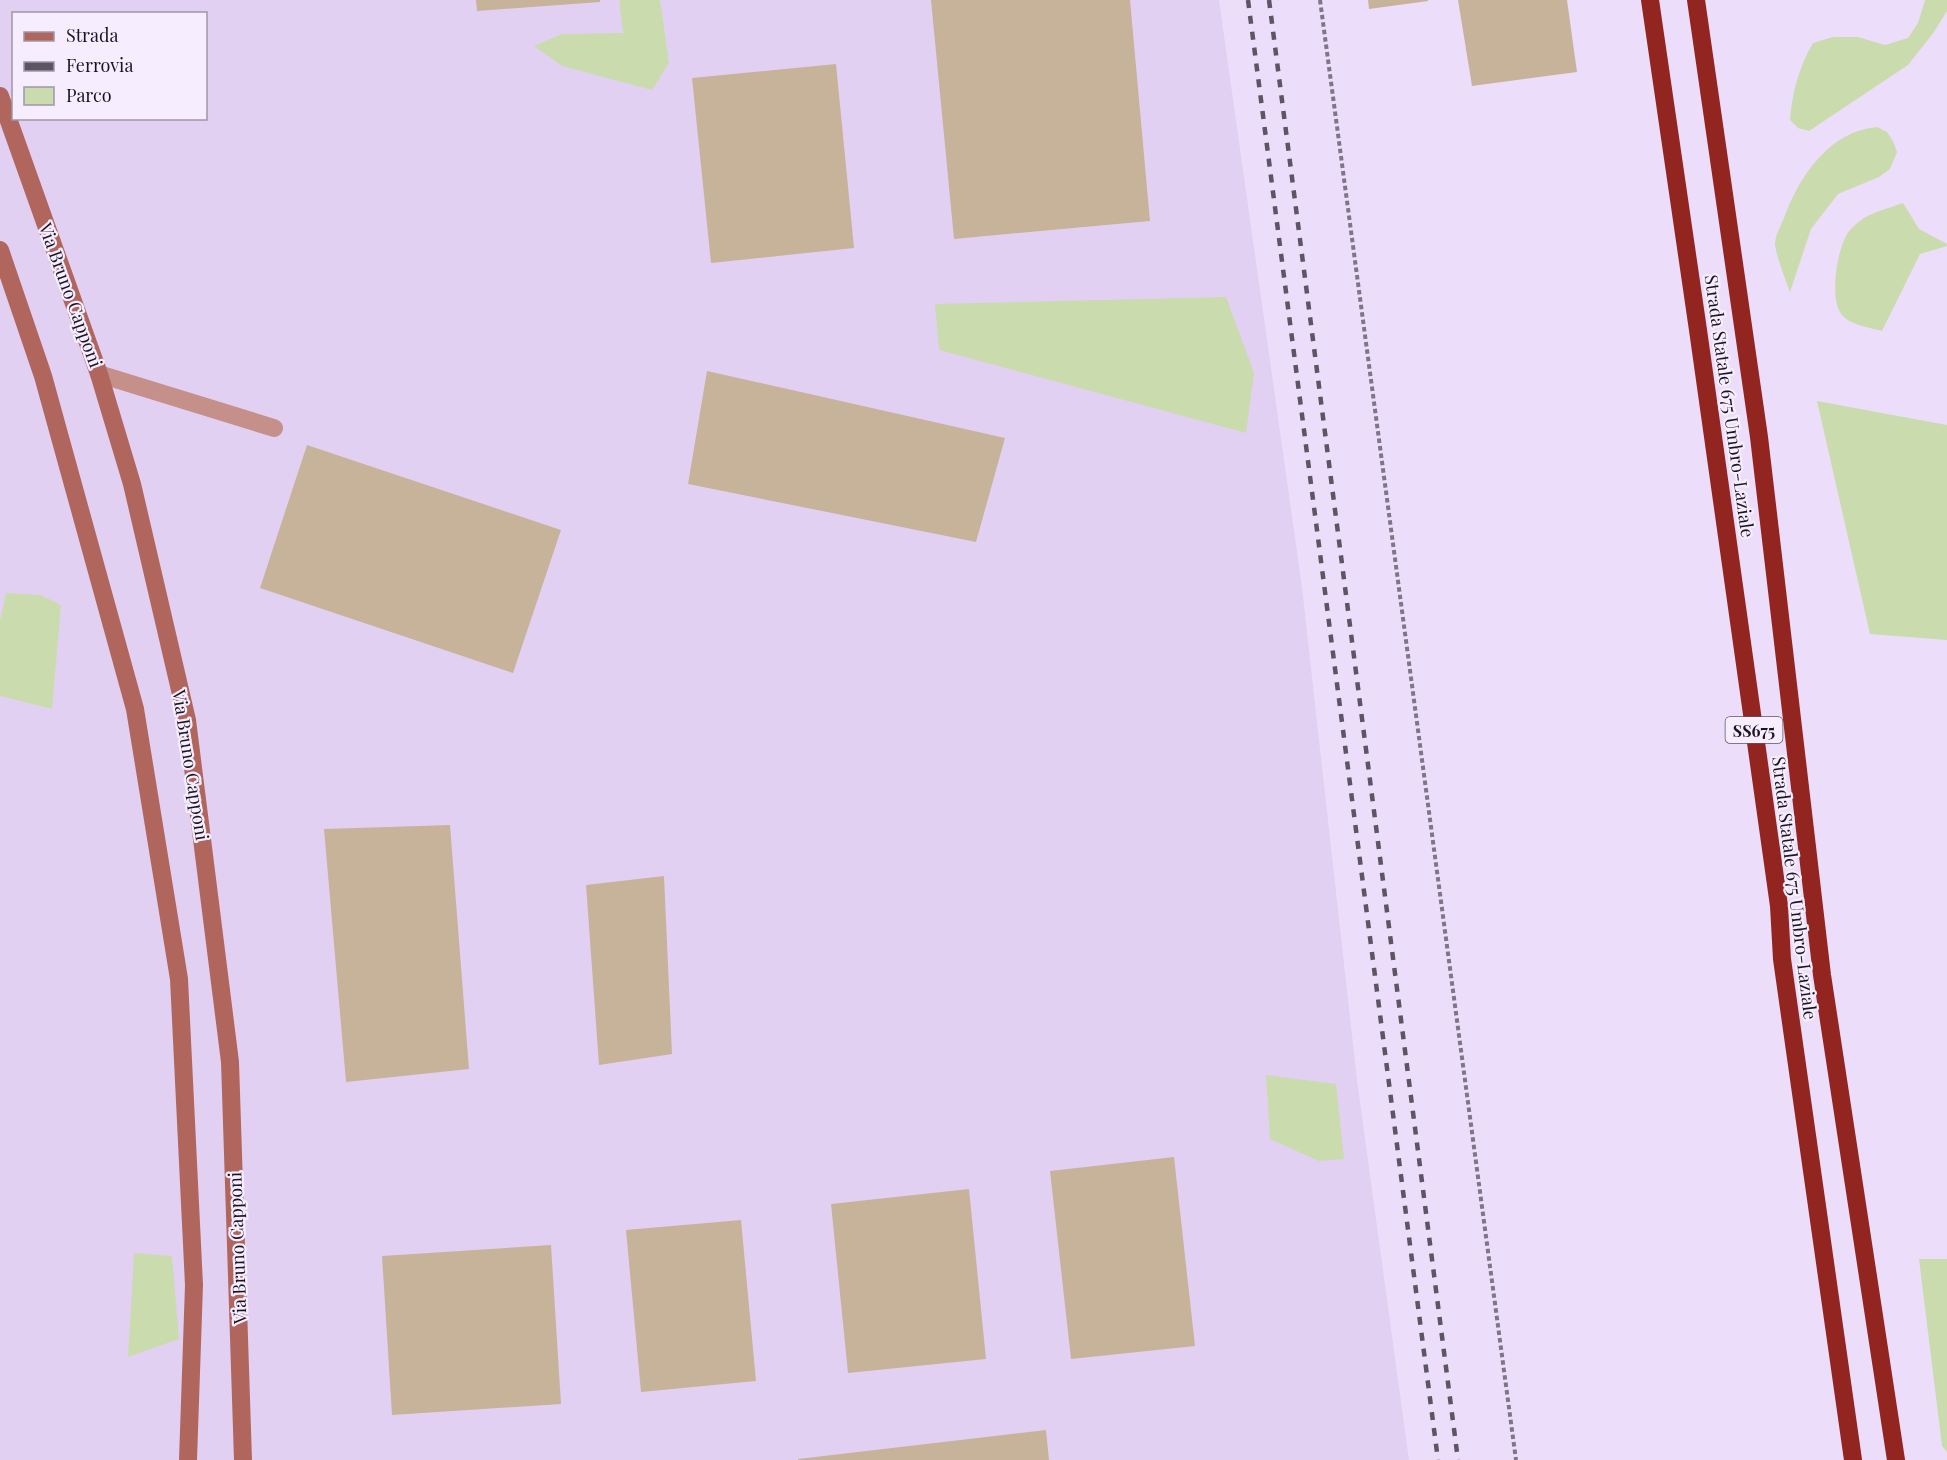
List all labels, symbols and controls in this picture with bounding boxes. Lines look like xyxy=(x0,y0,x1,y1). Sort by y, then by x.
legend xyxy=(12,12,207,120)
text: Strada xyxy=(66,23,119,47)
text: Ferrovia xyxy=(66,53,133,77)
text: Parco xyxy=(66,83,112,107)
street label: Via Bruno Capponi xyxy=(33,218,108,371)
street label: Strada Statale 675 Umbro-Laziale xyxy=(1700,273,1760,539)
street label: Via Bruno Capponi xyxy=(167,687,215,842)
road number: SS675 xyxy=(1726,717,1782,743)
street label: Strada Statale 675 Umbro-Laziale xyxy=(1767,755,1823,1021)
street label: Via Bruno Capponi xyxy=(222,1172,252,1325)

